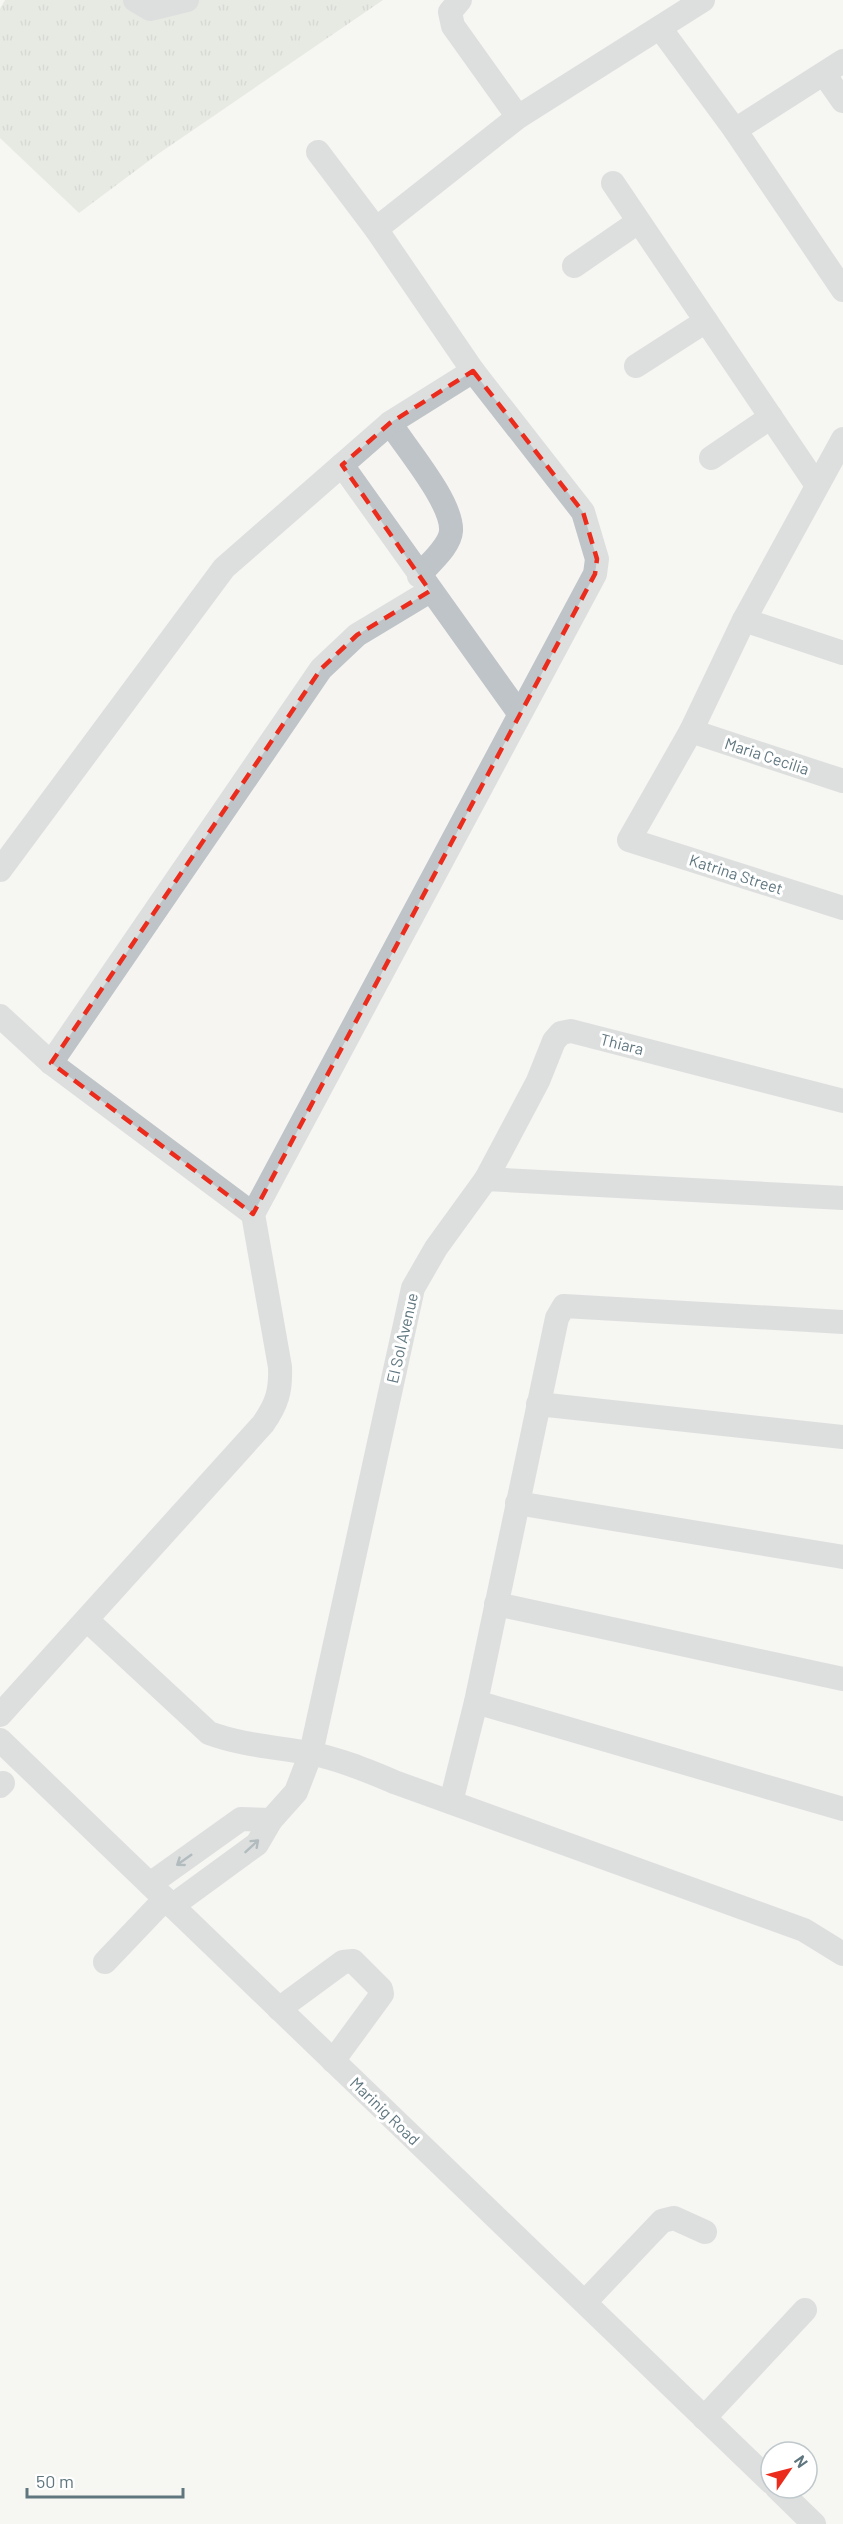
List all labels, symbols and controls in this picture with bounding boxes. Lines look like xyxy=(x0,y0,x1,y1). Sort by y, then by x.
street label: Maria Cecilia xyxy=(723,733,812,778)
street label: Katrina Street xyxy=(687,849,785,898)
street label: Thiara xyxy=(598,1029,646,1058)
street label: El Sol Avenue xyxy=(382,1291,421,1385)
one-way arrow xyxy=(244,1839,259,1853)
one-way arrow xyxy=(176,1854,192,1866)
street label: Marinig Road xyxy=(347,2073,424,2149)
north arrow xyxy=(759,2440,819,2500)
text: N xyxy=(791,2451,813,2471)
scale bar xyxy=(27,2461,183,2499)
text: 50 m xyxy=(36,2470,74,2492)

